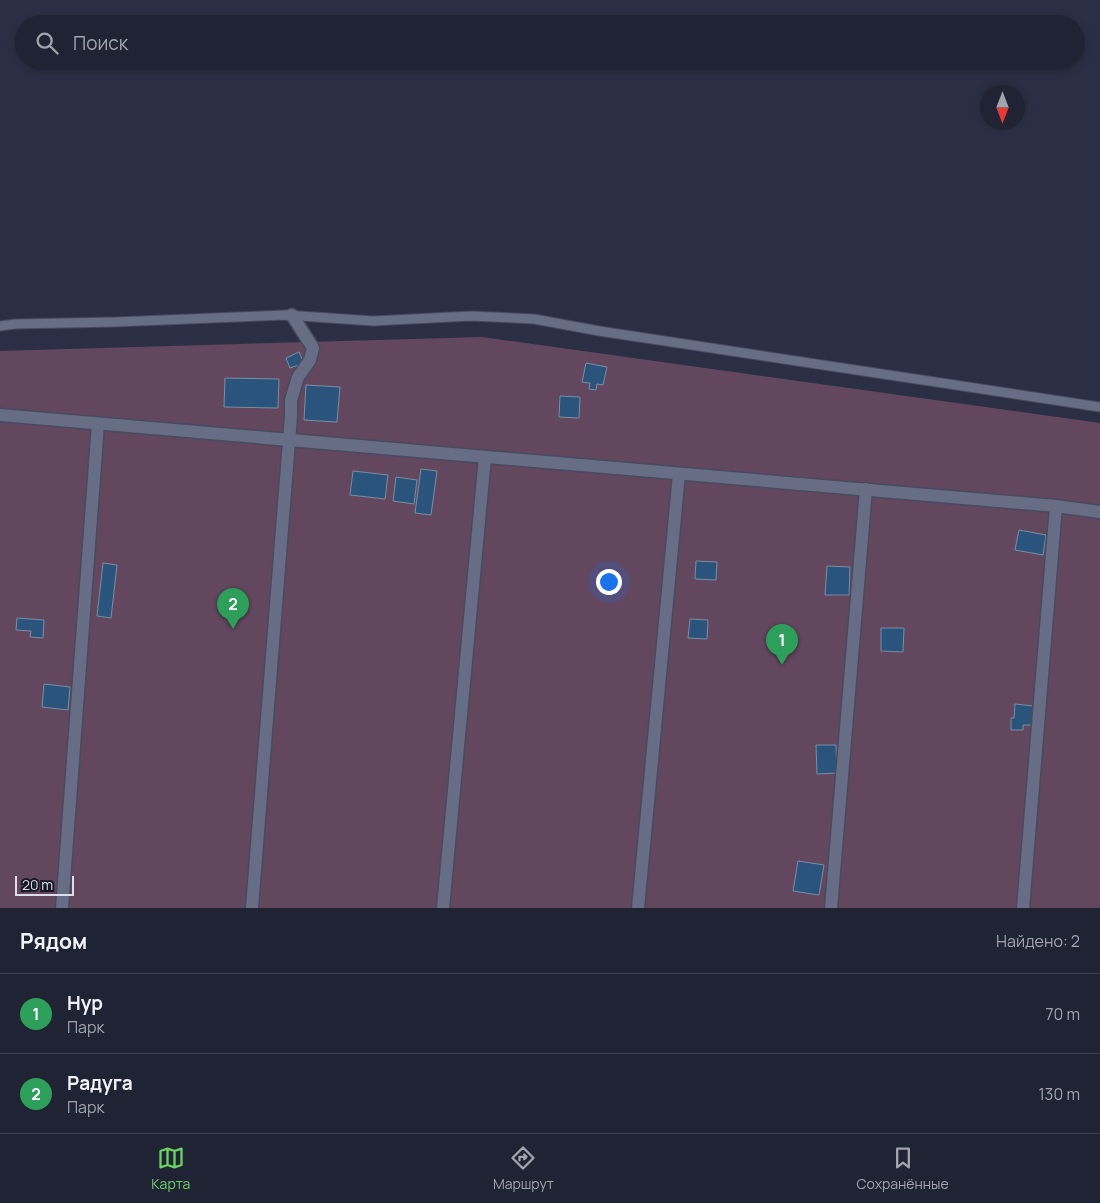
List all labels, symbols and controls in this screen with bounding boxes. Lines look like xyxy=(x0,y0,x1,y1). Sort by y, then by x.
search box xyxy=(15,15,1085,70)
icon: search xyxy=(33,29,61,57)
text: Поиск xyxy=(73,30,128,56)
north arrow xyxy=(980,85,1025,130)
your location xyxy=(596,569,622,595)
pin: 2 xyxy=(217,588,249,629)
pin: 1 xyxy=(766,624,798,665)
scale bar xyxy=(15,873,74,896)
text: 20 m xyxy=(22,875,53,894)
text: Рядом xyxy=(20,927,87,955)
text: Найдено: 2 xyxy=(996,930,1080,952)
text: Нур xyxy=(67,990,103,1016)
text: 1 xyxy=(32,1003,40,1025)
text: 70 m xyxy=(1045,1003,1080,1025)
text: Парк xyxy=(67,1016,104,1038)
text: Радуга xyxy=(67,1070,133,1096)
text: 2 xyxy=(31,1083,41,1105)
text: 130 m xyxy=(1038,1083,1080,1105)
text: Парк xyxy=(67,1096,104,1118)
tab: Карта xyxy=(151,1144,190,1193)
tab: Маршрут xyxy=(493,1144,554,1193)
tab: Сохранённые xyxy=(857,1144,949,1193)

